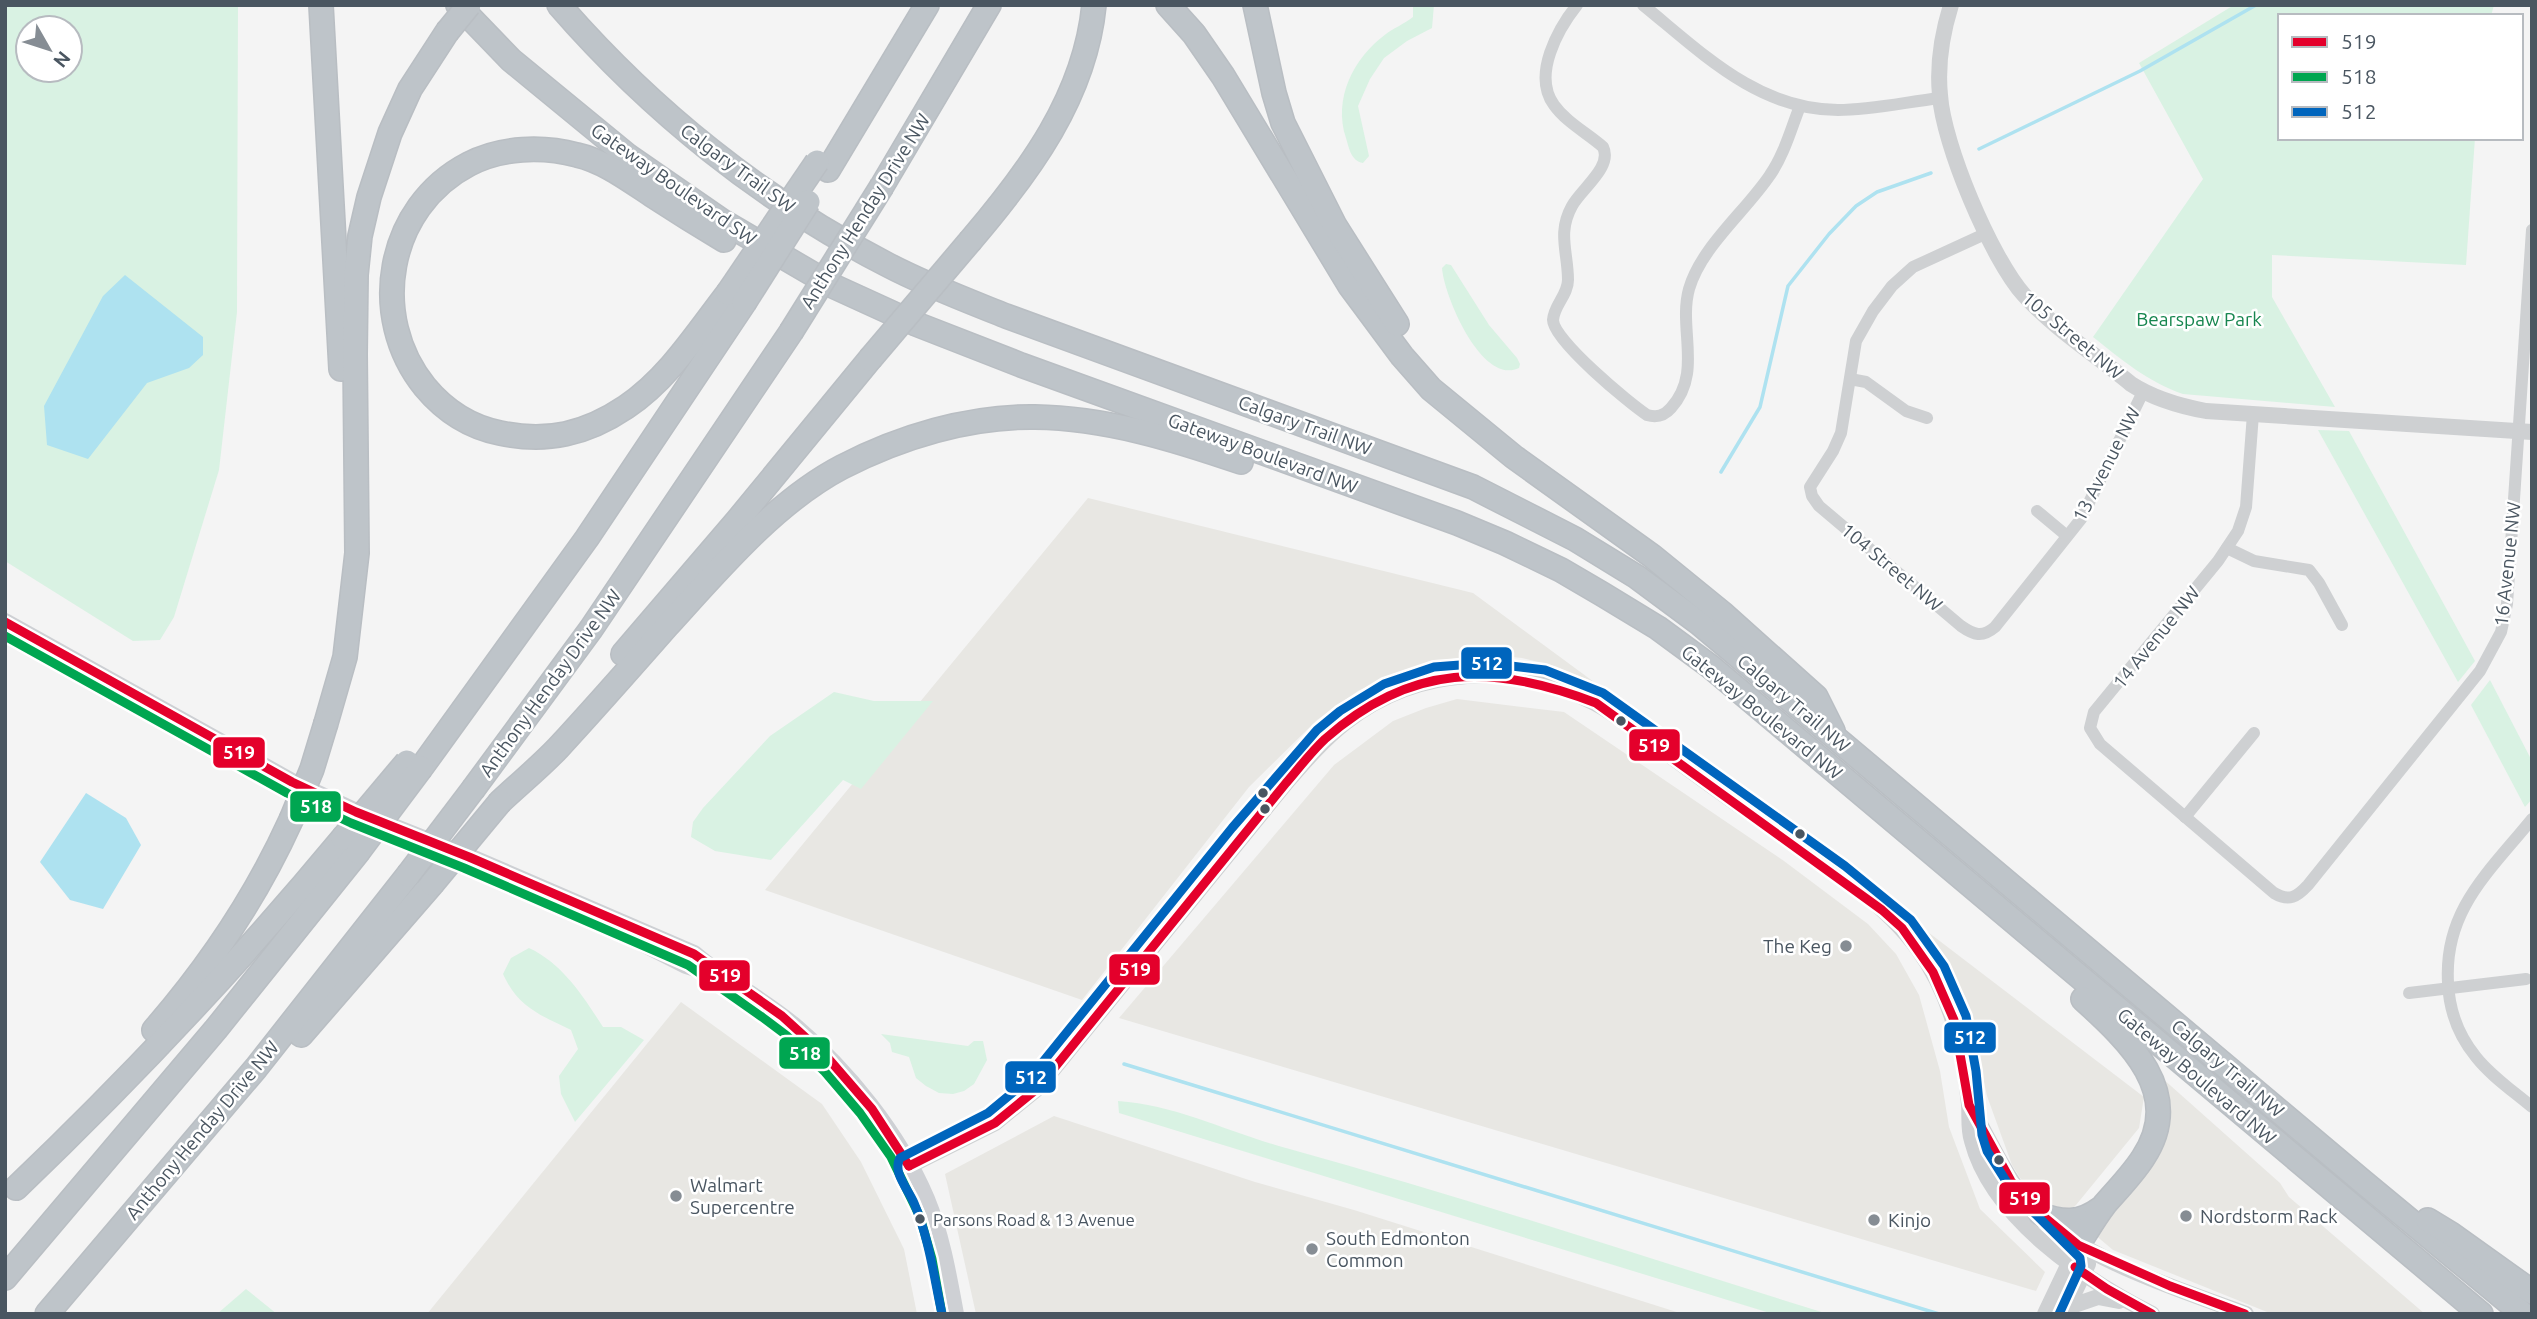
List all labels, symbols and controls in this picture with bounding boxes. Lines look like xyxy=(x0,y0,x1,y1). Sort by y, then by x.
north arrow xyxy=(14,14,84,84)
legend xyxy=(2278,14,2523,140)
text: 519 xyxy=(2341,29,2377,53)
text: N xyxy=(49,47,75,72)
text: 518 xyxy=(2341,64,2377,88)
text: 512 xyxy=(2341,99,2377,123)
street label: Anthony Henday Drive NW xyxy=(796,109,934,313)
street label: Gateway Boulevard SW xyxy=(587,119,761,249)
street label: Calgary Trail SW xyxy=(676,119,800,217)
street label: 105 Street NW xyxy=(2018,286,2128,384)
park label: Bearspaw Park xyxy=(2136,308,2262,330)
street label: Calgary Trail NW xyxy=(1235,391,1375,459)
street label: 13 Avenue NW xyxy=(2068,403,2144,525)
street label: Gateway Boulevard NW xyxy=(1165,408,1361,498)
street label: 16 Avenue NW xyxy=(2490,501,2524,627)
street label: 104 Street NW xyxy=(1837,518,1947,616)
street label: 14 Avenue NW xyxy=(2108,581,2204,693)
street label: Anthony Henday Drive NW xyxy=(475,585,625,781)
street label: Gateway Boulevard NW xyxy=(1677,640,1847,784)
line badge: 512 xyxy=(1460,646,1513,680)
street label: Calgary Trail NW xyxy=(1733,650,1855,756)
text: 512 xyxy=(1471,652,1503,674)
unlabelled marker xyxy=(1614,714,1628,728)
line badge: 519 xyxy=(1628,728,1681,762)
text: 519 xyxy=(1638,734,1670,756)
line badge: 519 xyxy=(212,736,266,769)
text: 519 xyxy=(223,741,255,763)
unlabelled marker xyxy=(1256,786,1270,800)
line badge: 518 xyxy=(289,790,342,823)
text: 518 xyxy=(300,795,332,817)
unlabelled marker xyxy=(1258,802,1272,816)
unlabelled marker xyxy=(1793,827,1807,841)
place label: The Keg xyxy=(1763,935,1832,957)
marker: The Keg xyxy=(1838,938,1854,954)
line badge: 519 xyxy=(1108,953,1161,986)
text: 519 xyxy=(1119,958,1151,980)
line badge: 519 xyxy=(698,959,751,992)
text: 519 xyxy=(709,964,741,986)
street label: Gateway Boulevard NW xyxy=(2113,1003,2281,1149)
street label: Calgary Trail NW xyxy=(2167,1015,2289,1121)
line badge: 512 xyxy=(1943,1021,1997,1054)
text: 512 xyxy=(1954,1026,1986,1048)
street label: Anthony Henday Drive NW xyxy=(121,1036,283,1224)
line badge: 518 xyxy=(778,1036,831,1070)
text: 518 xyxy=(789,1042,821,1064)
line badge: 512 xyxy=(1004,1060,1057,1094)
text: 512 xyxy=(1015,1066,1047,1088)
unlabelled marker xyxy=(1992,1153,2006,1167)
place label: Walmart Supercentre xyxy=(690,1174,795,1218)
line badge: 519 xyxy=(1998,1181,2051,1215)
text: 519 xyxy=(2009,1187,2041,1209)
marker: Walmart Supercentre xyxy=(668,1188,684,1204)
place label: Nordstorm Rack xyxy=(2200,1205,2338,1227)
marker: Nordstorm Rack xyxy=(2178,1208,2194,1224)
place label: Kinjo xyxy=(1888,1209,1931,1231)
place label: Parsons Road & 13 Avenue xyxy=(933,1210,1135,1229)
marker: Parsons Road & 13 Avenue xyxy=(913,1212,927,1226)
marker: Kinjo xyxy=(1866,1212,1882,1228)
place label: South Edmonton Common xyxy=(1326,1227,1470,1271)
marker: South Edmonton Common xyxy=(1304,1241,1320,1257)

